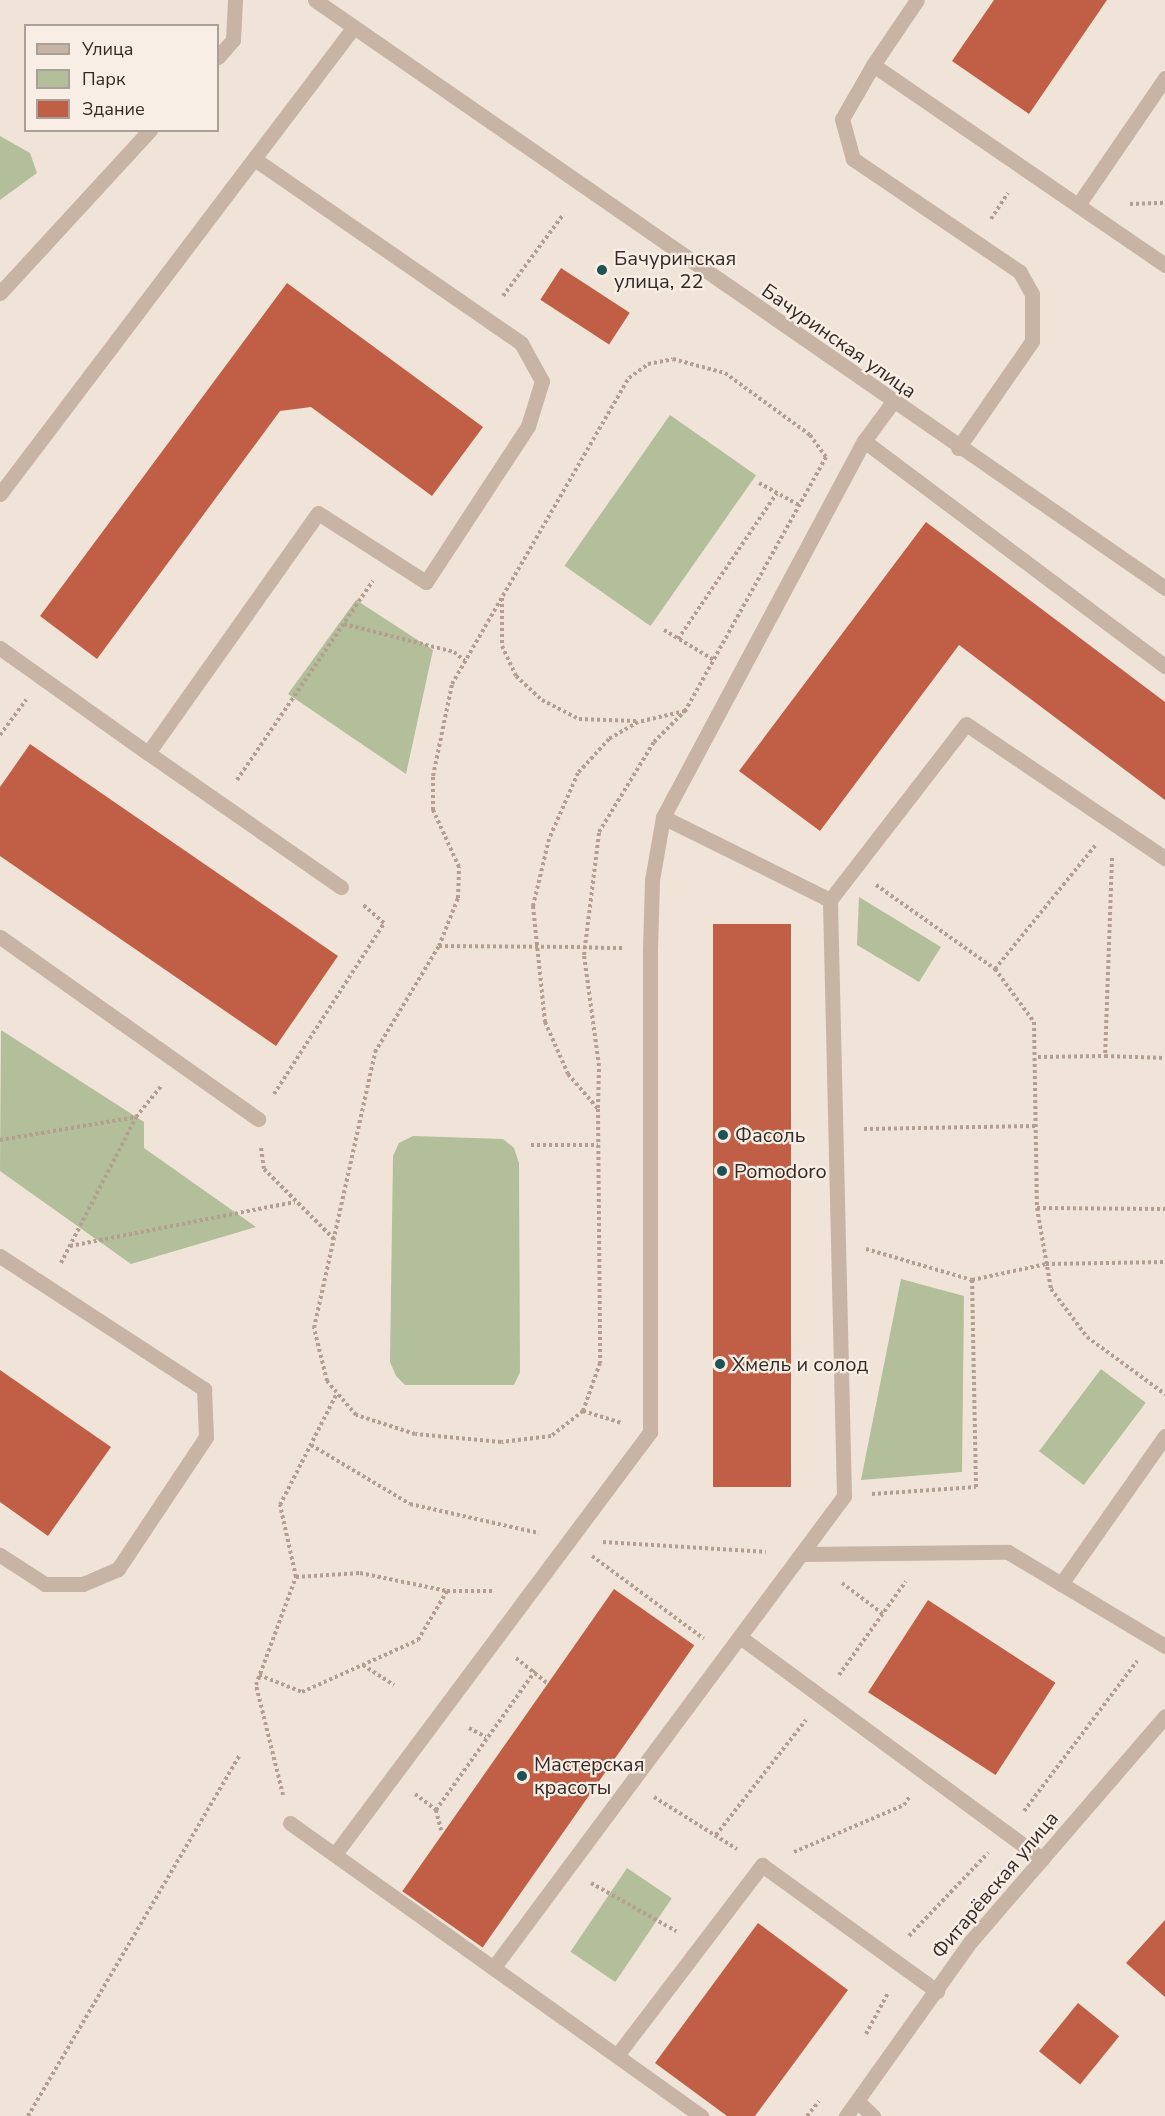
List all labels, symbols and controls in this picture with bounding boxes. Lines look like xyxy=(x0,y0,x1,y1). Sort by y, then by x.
legend xyxy=(24,24,219,132)
text: Улица xyxy=(82,37,133,61)
text: Парк xyxy=(82,67,125,91)
text: Здание xyxy=(82,97,145,121)
place label: Бачуринская улица, 22 xyxy=(614,246,736,293)
marker: Бачуринская улица, 22 xyxy=(595,263,609,277)
street label: Бачуринская улица xyxy=(757,279,921,403)
place label: Фасоль xyxy=(735,1123,805,1147)
marker: Фасоль xyxy=(716,1128,730,1142)
place label: Pomodoro xyxy=(734,1159,827,1183)
marker: Pomodoro xyxy=(715,1164,729,1178)
place label: Хмель и солод xyxy=(732,1352,868,1376)
marker: Хмель и солод xyxy=(713,1357,727,1371)
place label: Мастерская красоты xyxy=(534,1752,644,1799)
marker: Мастерская красоты xyxy=(515,1769,529,1783)
street label: Фитарёвская улица xyxy=(927,1807,1063,1963)

